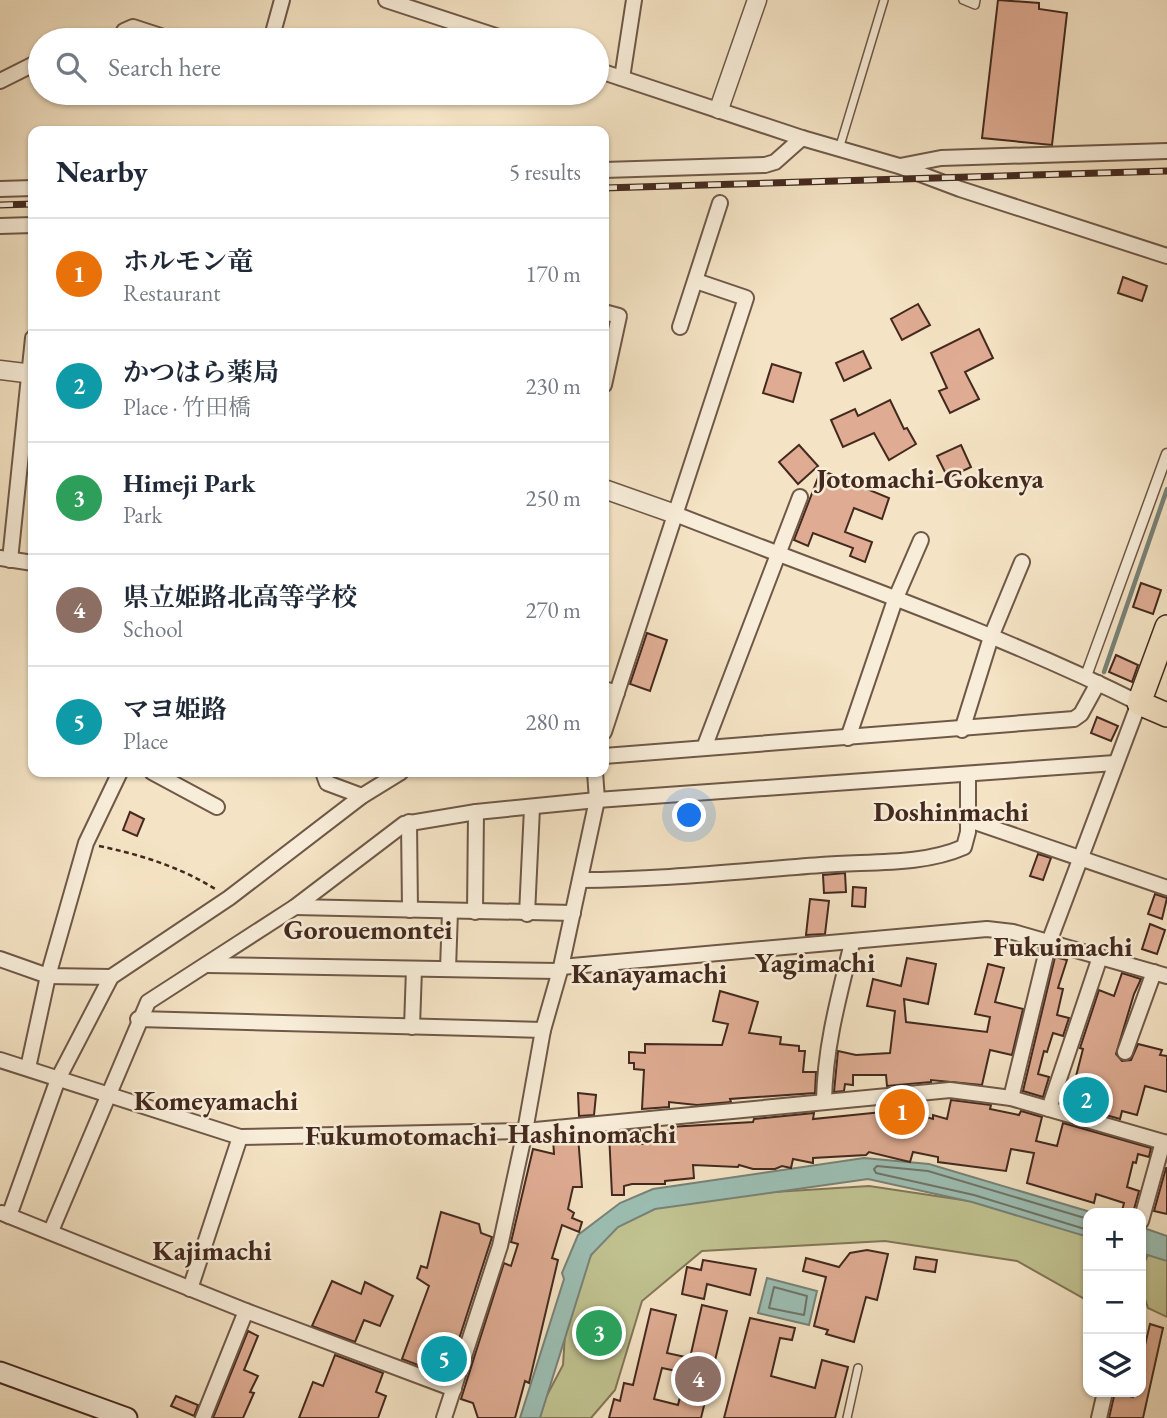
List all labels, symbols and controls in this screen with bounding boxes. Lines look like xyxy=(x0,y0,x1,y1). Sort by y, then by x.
search box xyxy=(28,28,609,105)
icon: search xyxy=(52,48,90,86)
text: Search here xyxy=(108,50,221,84)
text: Nearby xyxy=(56,152,148,191)
text: 5 results xyxy=(509,157,581,187)
text: ホルモン竜 xyxy=(123,244,253,278)
text: 1 xyxy=(73,259,85,289)
text: 170 m xyxy=(525,259,581,289)
text: Restaurant xyxy=(123,278,221,308)
text: かつはら薬局 xyxy=(123,355,279,389)
text: 2 xyxy=(73,371,85,401)
text: 230 m xyxy=(525,371,581,401)
text: Place · 竹田橋 xyxy=(123,392,251,422)
district label: Jotomachi-Gokenya xyxy=(813,460,1045,496)
text: Himeji Park xyxy=(123,466,256,500)
text: 3 xyxy=(73,483,85,513)
text: 250 m xyxy=(525,483,581,513)
text: Park xyxy=(123,500,162,530)
text: 県立姫路北高等学校 xyxy=(123,580,357,614)
text: 4 xyxy=(73,595,85,625)
text: 270 m xyxy=(525,595,581,625)
text: School xyxy=(123,614,183,644)
text: マヨ姫路 xyxy=(123,692,227,726)
text: 5 xyxy=(73,707,85,737)
text: 280 m xyxy=(525,707,581,737)
text: Place xyxy=(123,726,168,756)
district label: Doshinmachi xyxy=(873,793,1029,829)
your location xyxy=(672,798,706,832)
district label: Gorouemontei xyxy=(283,911,453,947)
district label: Fukuimachi xyxy=(993,928,1133,964)
district label: Yagimachi xyxy=(755,944,875,980)
district label: Kanayamachi xyxy=(571,955,727,991)
pin: 2 xyxy=(1063,1074,1109,1126)
district label: Komeyamachi xyxy=(134,1082,298,1118)
pin: 1 xyxy=(879,1086,925,1138)
district label: Hashinomachi xyxy=(508,1115,676,1151)
district label: Fukumotomachi xyxy=(305,1117,497,1153)
map controls xyxy=(1083,1208,1146,1397)
button: + xyxy=(1083,1208,1146,1271)
district label: Kajimachi xyxy=(152,1232,272,1268)
button: − xyxy=(1083,1271,1146,1334)
pin: 3 xyxy=(576,1307,622,1359)
pin: 5 xyxy=(421,1333,467,1385)
button: layers xyxy=(1083,1334,1146,1397)
pin: 4 xyxy=(675,1353,721,1405)

